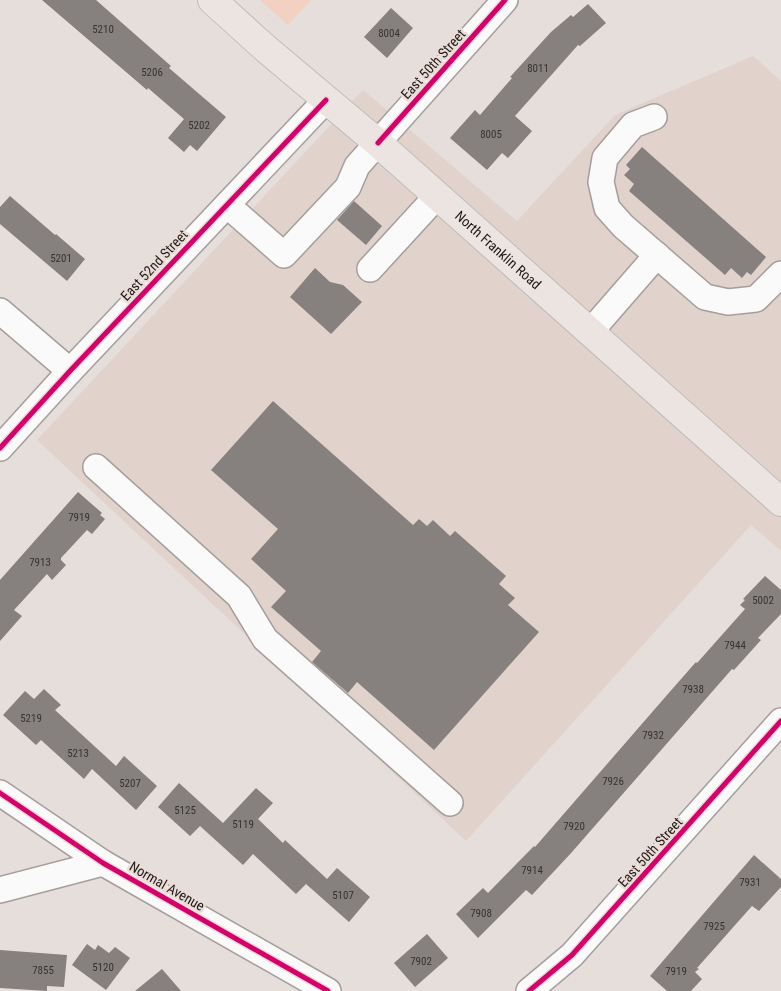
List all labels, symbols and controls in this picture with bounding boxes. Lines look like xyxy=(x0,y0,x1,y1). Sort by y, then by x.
house number: 5210 xyxy=(92,23,114,36)
street label: East 50th Street xyxy=(398,26,468,102)
house number: 8004 xyxy=(378,27,400,40)
house number: 8011 xyxy=(527,62,549,75)
house number: 5206 xyxy=(141,66,163,79)
house number: 5202 xyxy=(188,119,210,132)
house number: 8005 xyxy=(480,128,502,141)
street label: North Franklin Road xyxy=(452,208,544,292)
street label: East 52nd Street xyxy=(117,226,191,304)
house number: 5201 xyxy=(50,252,72,265)
house number: 7919 xyxy=(68,511,90,524)
house number: 7913 xyxy=(29,556,51,569)
house number: 5002 xyxy=(752,594,774,607)
house number: 7944 xyxy=(724,639,746,652)
house number: 7938 xyxy=(682,683,704,696)
house number: 5219 xyxy=(20,712,42,725)
house number: 7932 xyxy=(642,729,664,742)
house number: 5213 xyxy=(67,747,89,760)
house number: 7926 xyxy=(602,775,624,788)
house number: 5207 xyxy=(119,777,141,790)
house number: 5125 xyxy=(174,804,196,817)
street label: East 50th Street xyxy=(615,814,685,890)
house number: 5119 xyxy=(232,818,254,831)
house number: 7920 xyxy=(563,820,585,833)
street label: Normal Avenue xyxy=(127,858,208,914)
house number: 7914 xyxy=(521,864,543,877)
house number: 7931 xyxy=(739,876,761,889)
house number: 5107 xyxy=(332,889,354,902)
house number: 7908 xyxy=(470,907,492,920)
house number: 7925 xyxy=(703,920,725,933)
house number: 7902 xyxy=(410,955,432,968)
house number: 5120 xyxy=(92,961,114,974)
house number: 7855 xyxy=(32,964,54,977)
house number: 7919 xyxy=(665,965,687,978)

